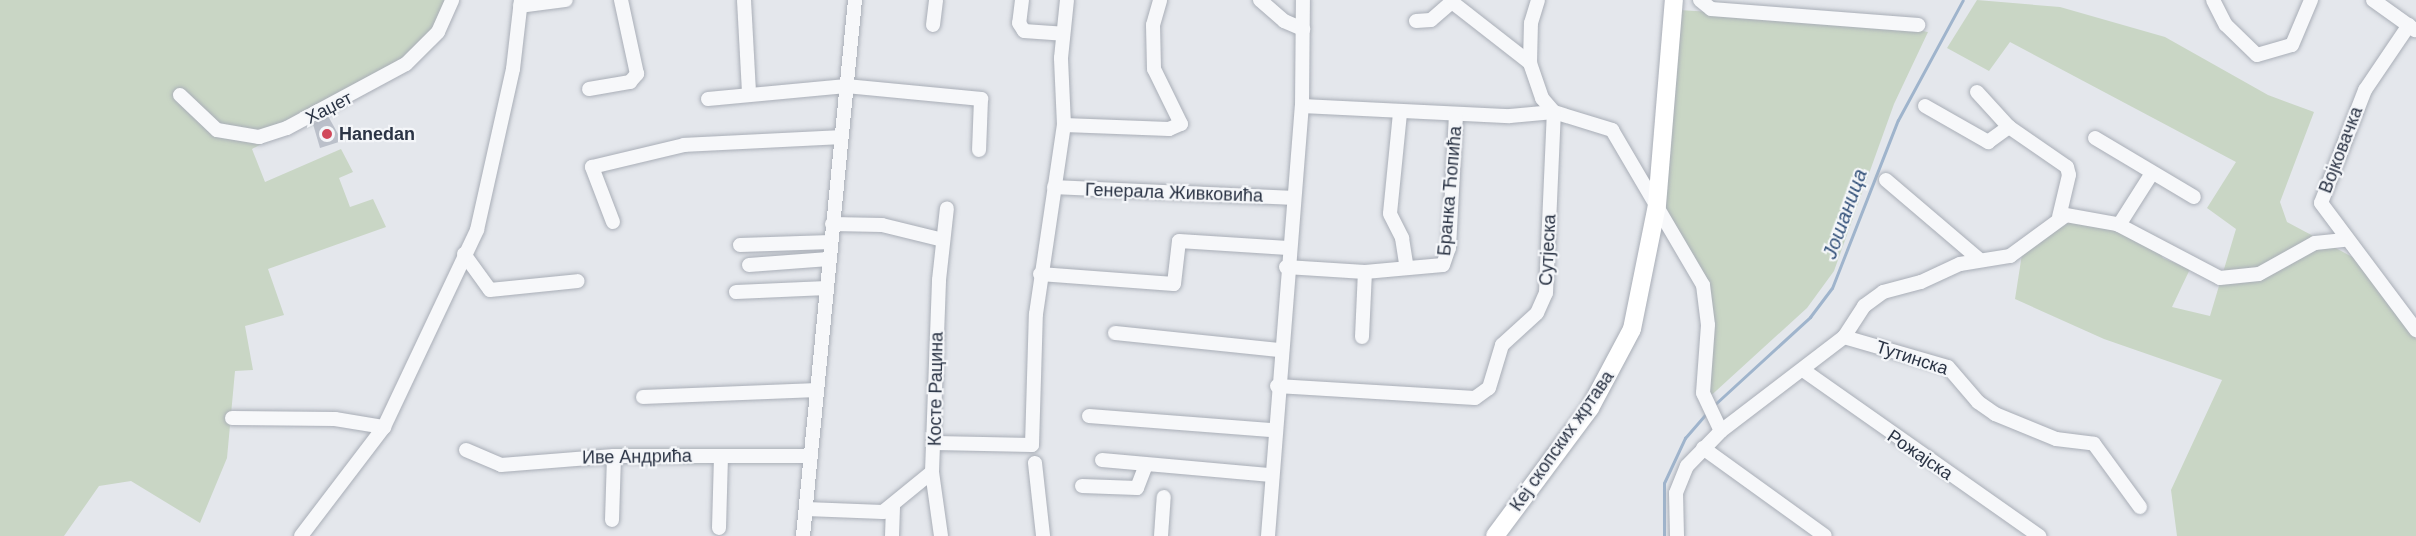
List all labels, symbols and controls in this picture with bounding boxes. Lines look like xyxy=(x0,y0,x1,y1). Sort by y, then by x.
street label: Хаџет xyxy=(302,87,356,129)
street label: Војковачка xyxy=(2315,104,2367,196)
place label: Hanedan xyxy=(339,123,415,145)
street label: Бранка Ћопића xyxy=(1434,125,1466,257)
marker: Hanedan xyxy=(320,127,334,141)
water label: Јошаница xyxy=(1818,166,1872,262)
street label: Генерала Живковића xyxy=(1085,179,1263,207)
street label: Сутјеска xyxy=(1535,214,1561,286)
street label: Косте Рацина xyxy=(924,332,948,446)
street label: Тутинска xyxy=(1873,336,1951,380)
street label: Кеј скопских жртава xyxy=(1505,367,1619,515)
street label: Рожајска xyxy=(1883,425,1957,485)
street label: Иве Андрића xyxy=(582,445,692,469)

